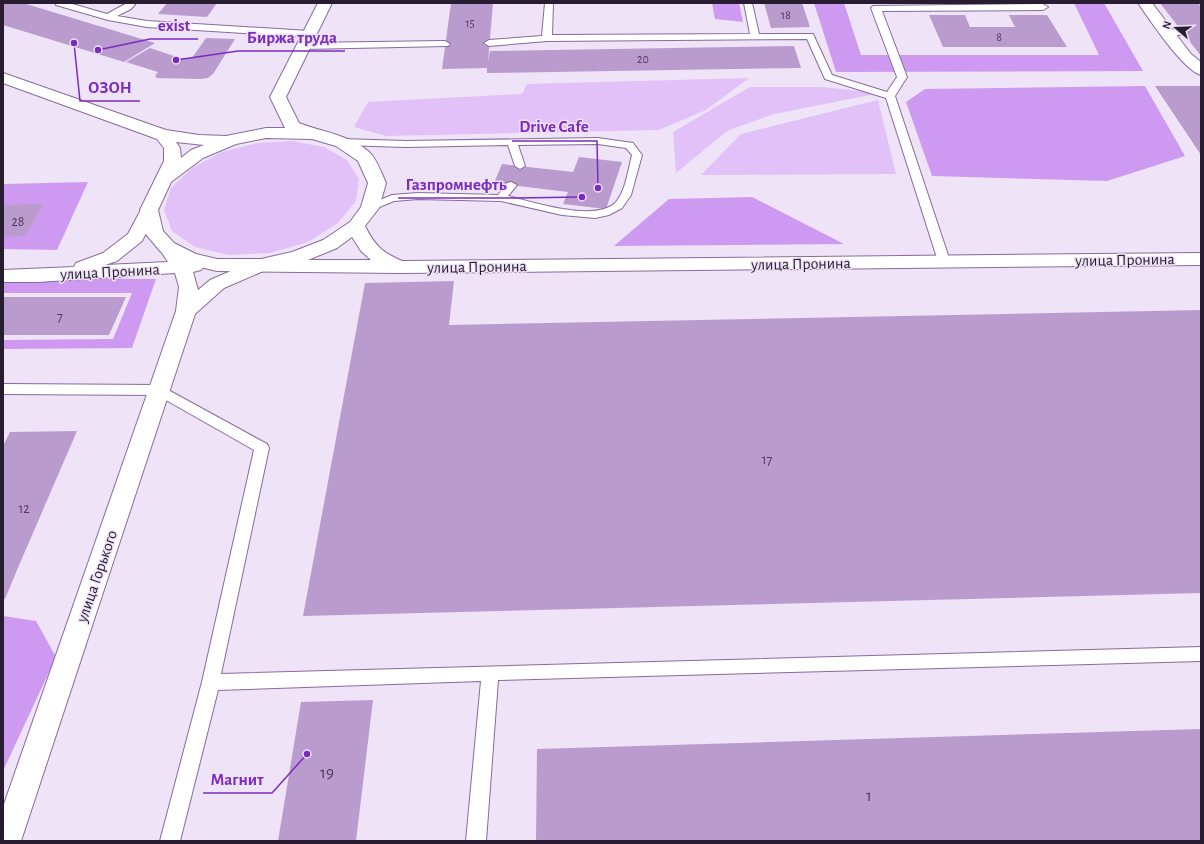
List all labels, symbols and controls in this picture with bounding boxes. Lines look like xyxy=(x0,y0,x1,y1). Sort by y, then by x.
north arrow xyxy=(1156,8,1196,48)
house number: 18 xyxy=(781,9,791,21)
callout: exist xyxy=(150,10,198,39)
text: exist xyxy=(158,17,191,34)
house number: 15 xyxy=(465,17,475,29)
text: N xyxy=(1161,19,1173,30)
callout: Биржа труда xyxy=(238,22,345,51)
text: Биржа труда xyxy=(247,29,337,47)
house number: 8 xyxy=(996,31,1002,43)
house number: 20 xyxy=(637,53,649,65)
callout: ОЗОН xyxy=(80,72,140,101)
text: ОЗОН xyxy=(88,79,132,96)
callout: Drive Cafe xyxy=(512,112,597,141)
text: Drive Cafe xyxy=(519,118,589,135)
callout: Газпромнефть xyxy=(398,169,515,198)
text: Газпромнефть xyxy=(405,176,507,193)
house number: 28 xyxy=(11,215,25,229)
street label: улица Пронина xyxy=(1074,251,1175,270)
street label: улица Пронина xyxy=(750,255,851,274)
street label: улица Пронина xyxy=(426,258,527,277)
street label: улица Пронина xyxy=(59,261,160,284)
house number: 7 xyxy=(57,310,63,324)
house number: 17 xyxy=(762,453,772,467)
house number: 12 xyxy=(18,502,30,516)
street label: улица Горького xyxy=(73,528,121,626)
callout: Магнит xyxy=(203,764,272,793)
house number: 19 xyxy=(320,764,334,781)
text: Магнит xyxy=(210,771,264,788)
house number: 1 xyxy=(866,787,872,804)

